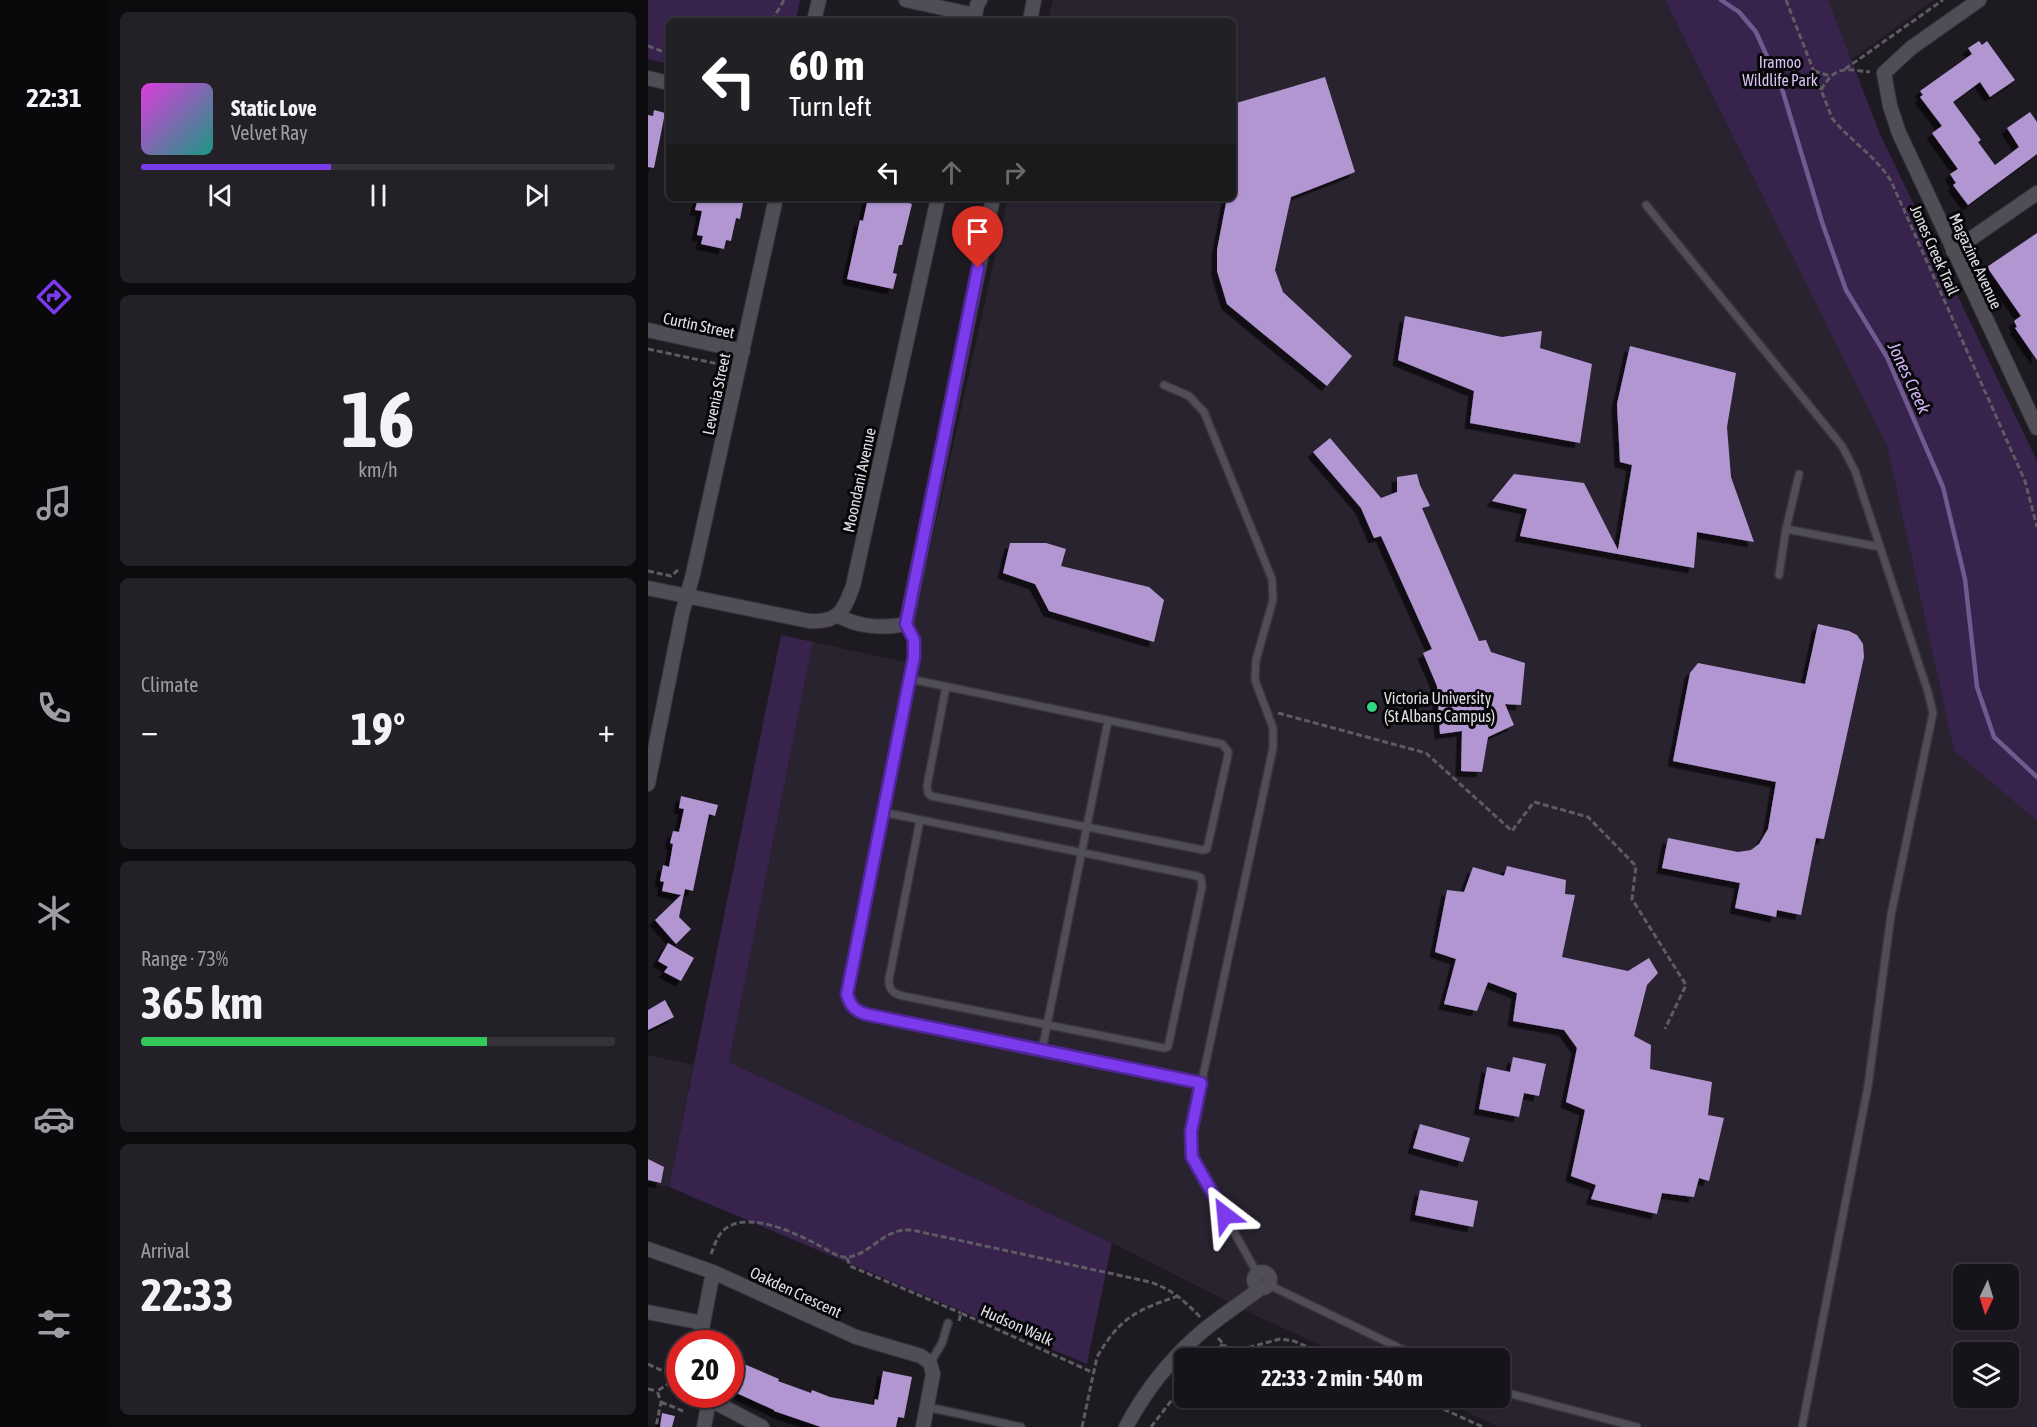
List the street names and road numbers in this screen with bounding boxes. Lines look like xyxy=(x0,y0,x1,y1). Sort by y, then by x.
street label: Jones Creek Trail xyxy=(1907,202,1963,299)
street label: Magazine Avenue xyxy=(1945,210,2006,312)
street label: Curtin Street xyxy=(662,309,737,341)
street label: Levenia Street xyxy=(699,351,734,437)
street label: Moondani Avenue xyxy=(839,426,879,534)
street label: Oakden Crescent xyxy=(747,1263,845,1321)
street label: Hudson Walk xyxy=(978,1301,1056,1349)

